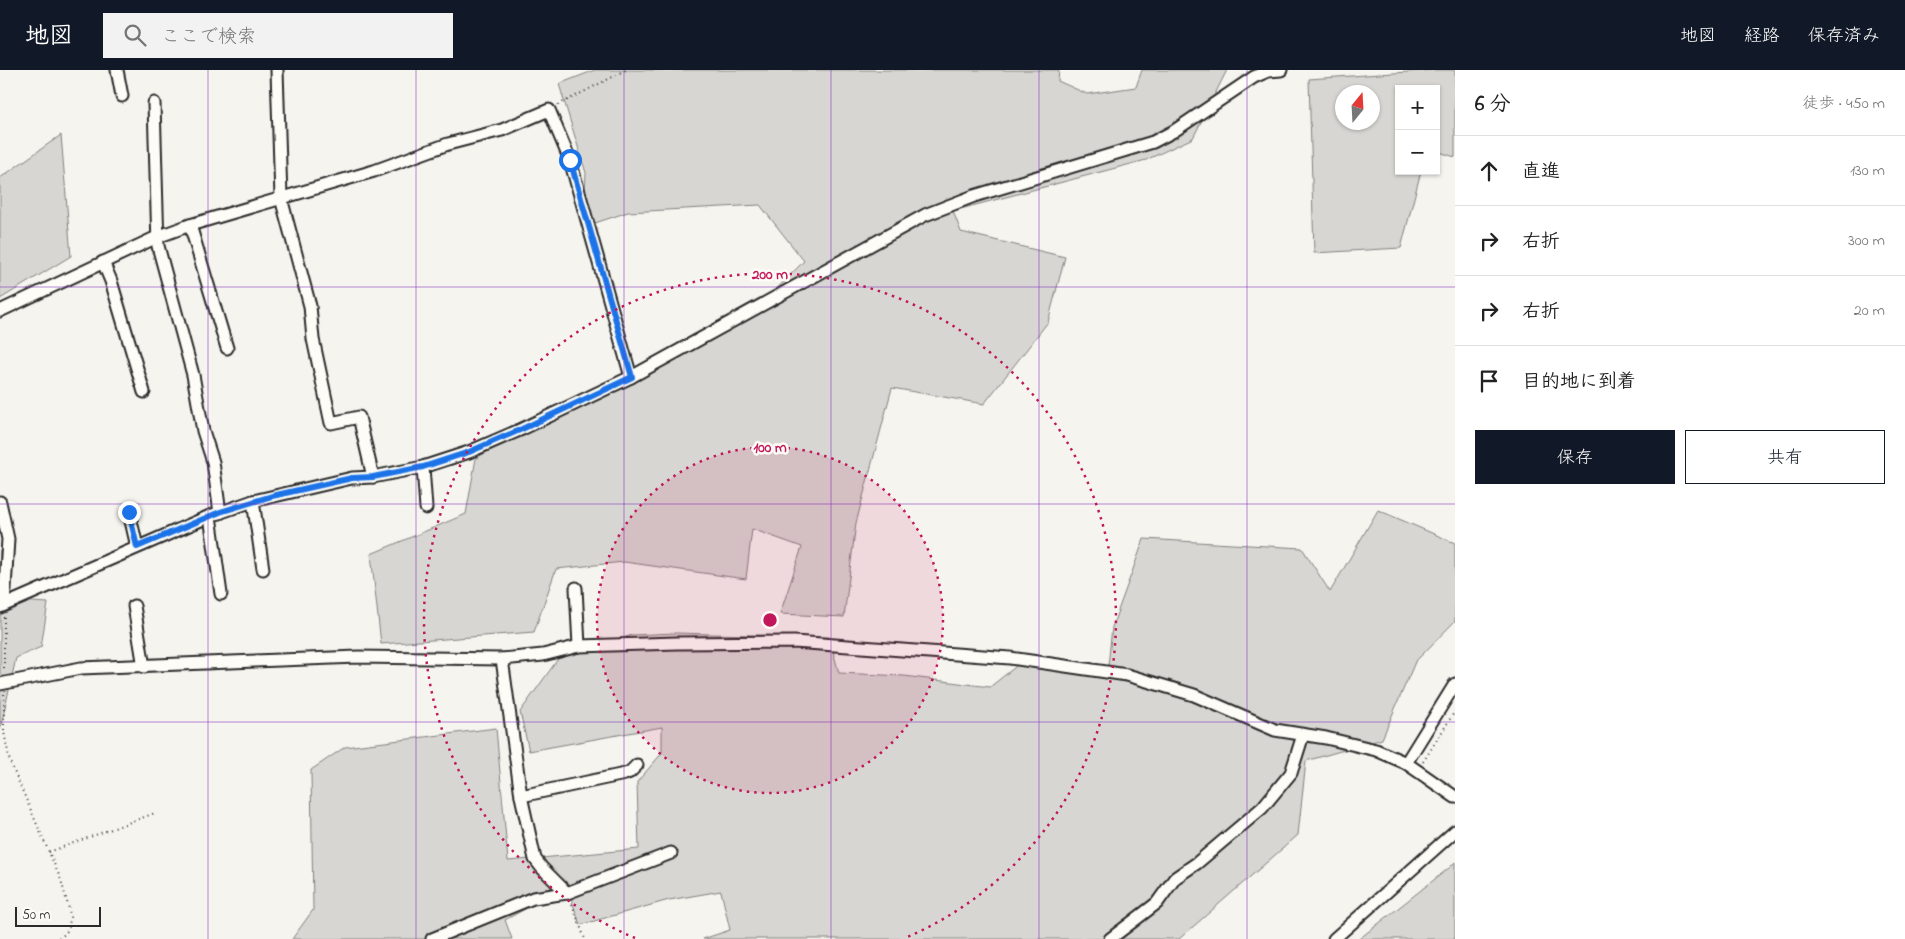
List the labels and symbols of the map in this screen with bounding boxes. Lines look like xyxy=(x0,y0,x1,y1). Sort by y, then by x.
north arrow xyxy=(1335,85,1380,130)
route start xyxy=(559,149,582,172)
text: 200 m xyxy=(751,264,788,286)
text: 100 m xyxy=(753,437,787,459)
route end xyxy=(118,501,141,524)
centre of rings xyxy=(761,611,779,629)
scale bar xyxy=(15,904,101,927)

